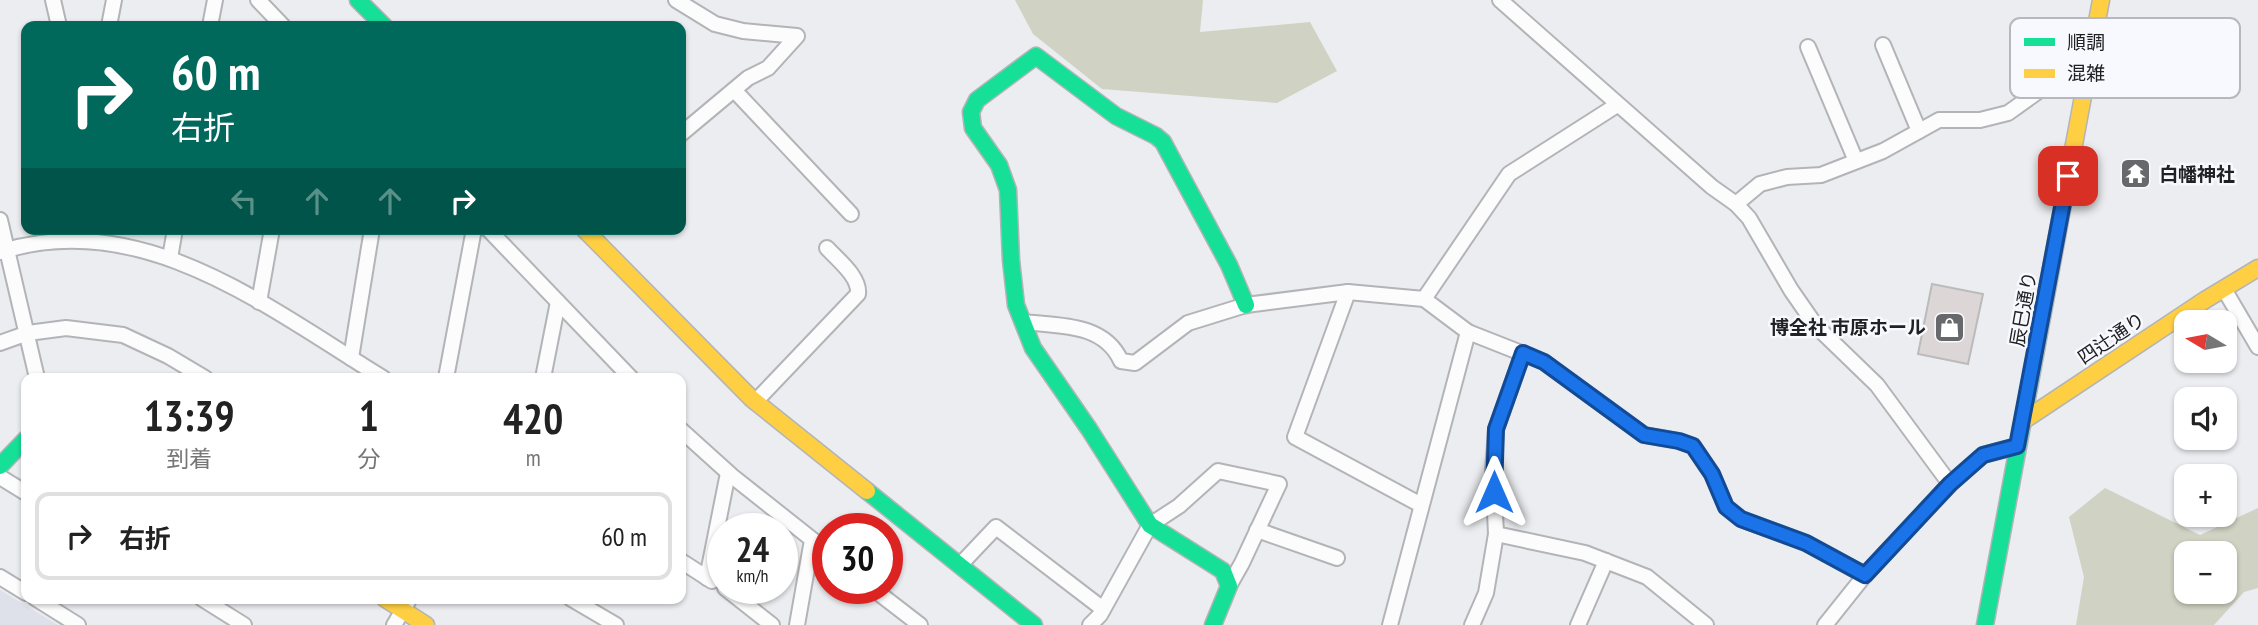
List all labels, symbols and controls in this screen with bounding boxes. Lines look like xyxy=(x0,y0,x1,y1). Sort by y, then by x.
legend xyxy=(2010,18,2240,98)
text: 順調 xyxy=(2067,30,2105,54)
text: 60 m xyxy=(171,40,260,104)
icon: right xyxy=(56,49,147,140)
text: 混雑 xyxy=(2067,61,2105,85)
text: 右折 xyxy=(171,106,235,148)
pin xyxy=(2038,146,2098,206)
icon: arrive xyxy=(2049,157,2087,195)
temple icon: 白幡神社 xyxy=(2119,157,2153,191)
place label: 白幡神社 xyxy=(2159,162,2235,186)
icon: left xyxy=(225,182,263,220)
icon: ahead xyxy=(298,182,336,220)
icon: ahead xyxy=(371,182,409,220)
icon: right xyxy=(444,182,482,220)
street label: 辰巳通り xyxy=(2005,269,2041,349)
street label: 四辻通り xyxy=(2073,307,2149,369)
shop icon: 博全社 市原ホール xyxy=(1932,310,1966,344)
north arrow xyxy=(2174,310,2236,373)
map controls xyxy=(2174,310,2237,604)
place label: 博全社 市原ホール xyxy=(1770,315,1926,339)
button: sound xyxy=(2174,387,2237,450)
text: 13:39 xyxy=(144,388,235,443)
text: 1 xyxy=(359,388,379,443)
text: 420 xyxy=(503,391,563,446)
text: m xyxy=(526,443,541,472)
text: 到着 xyxy=(166,444,212,473)
text: 分 xyxy=(357,444,380,473)
position arrow xyxy=(1457,455,1531,529)
button: + xyxy=(2174,464,2237,527)
speed limit sign: 30 xyxy=(812,513,903,604)
icon: right xyxy=(60,517,98,555)
text: 60 m xyxy=(601,520,647,553)
text: 右折 xyxy=(119,522,171,555)
text: 24 xyxy=(736,526,769,572)
button: − xyxy=(2174,541,2237,604)
text: km/h xyxy=(737,564,768,587)

